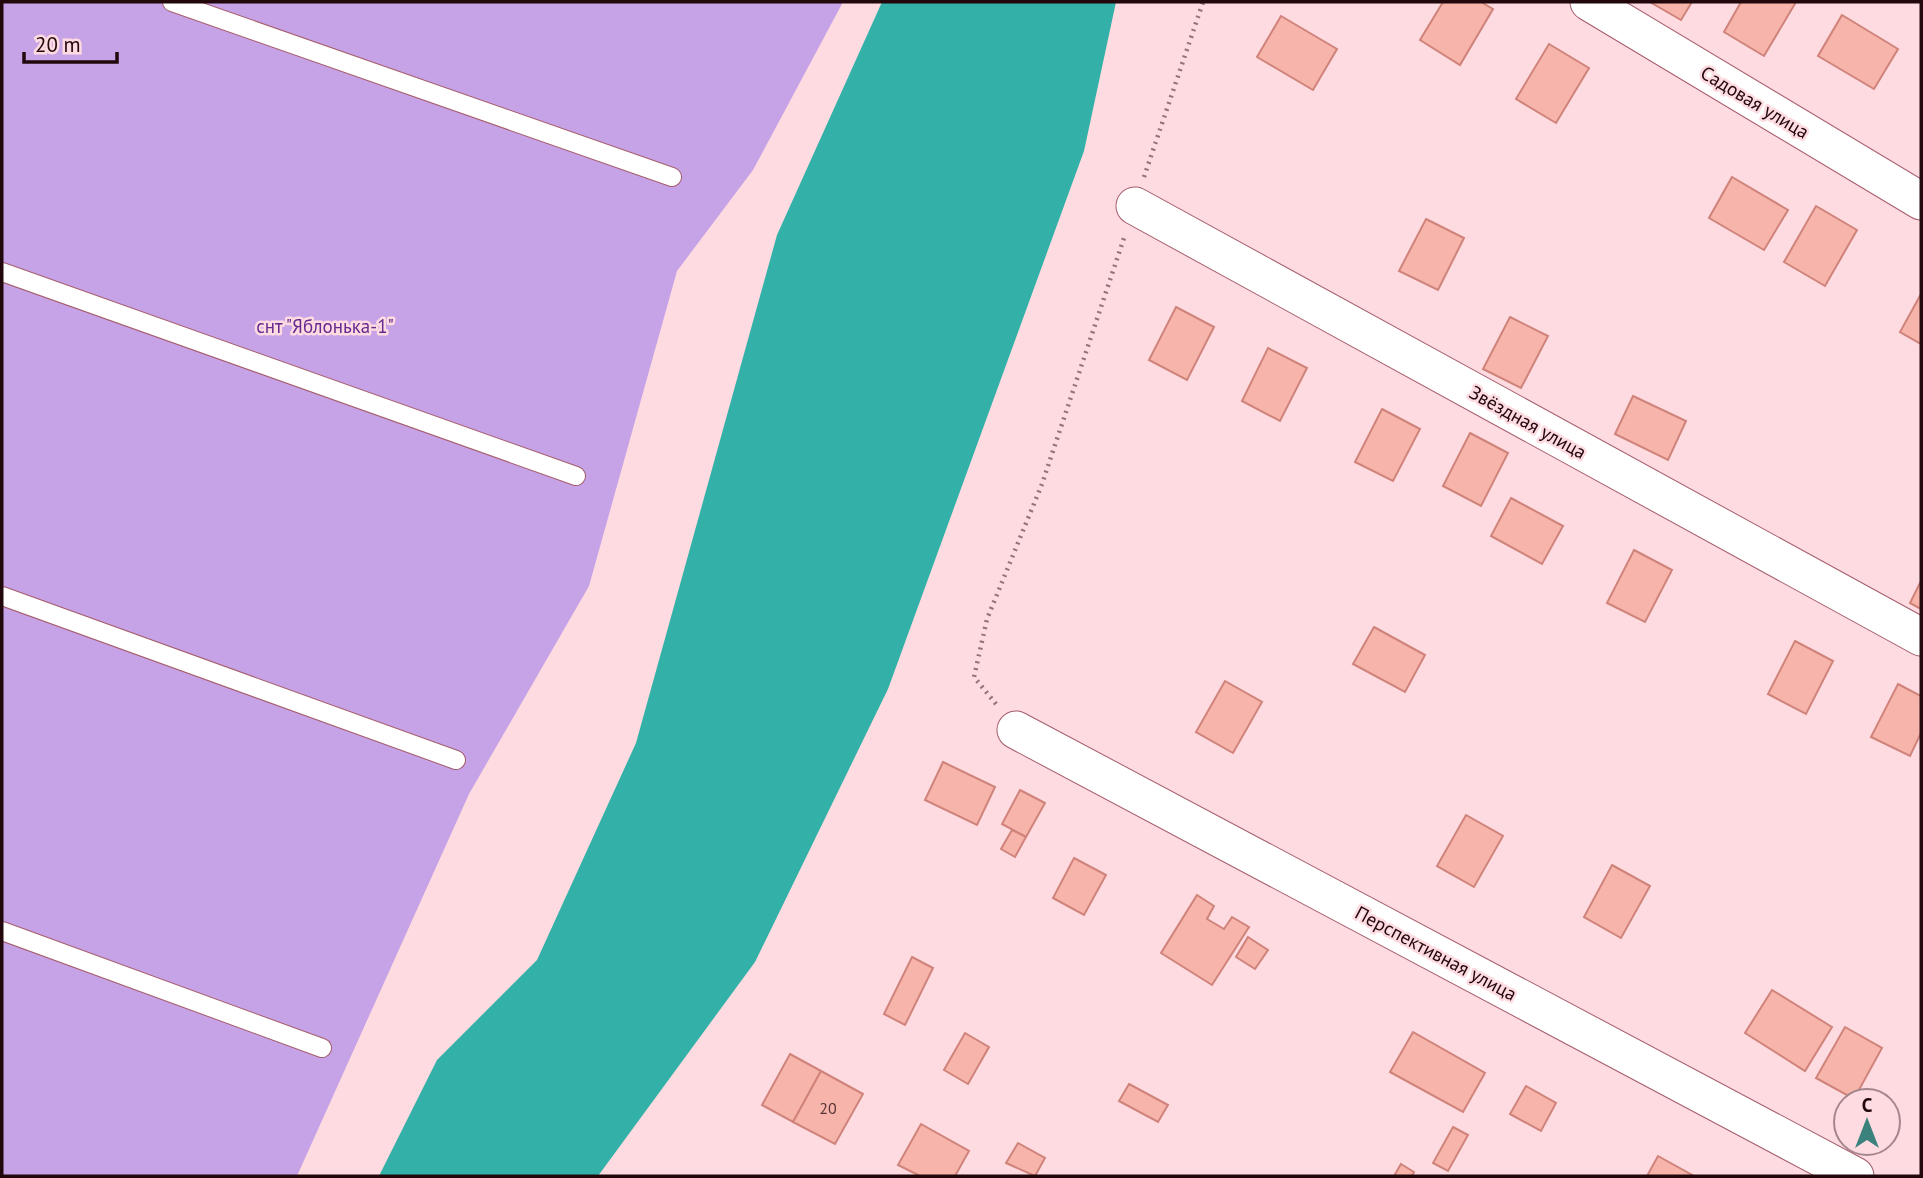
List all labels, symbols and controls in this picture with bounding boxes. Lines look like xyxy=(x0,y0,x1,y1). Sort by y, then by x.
scale bar xyxy=(24,21,117,65)
text: 20 m xyxy=(35,31,81,58)
street label: Садовая улица xyxy=(1696,60,1814,144)
park label: снт "Яблонька-1" xyxy=(256,314,394,338)
street label: Звёздная улица xyxy=(1465,380,1591,464)
street label: Перспективная улица xyxy=(1351,900,1521,1006)
north arrow xyxy=(1832,1087,1902,1157)
text: С xyxy=(1862,1093,1873,1117)
house number: 20 xyxy=(819,1098,837,1118)

